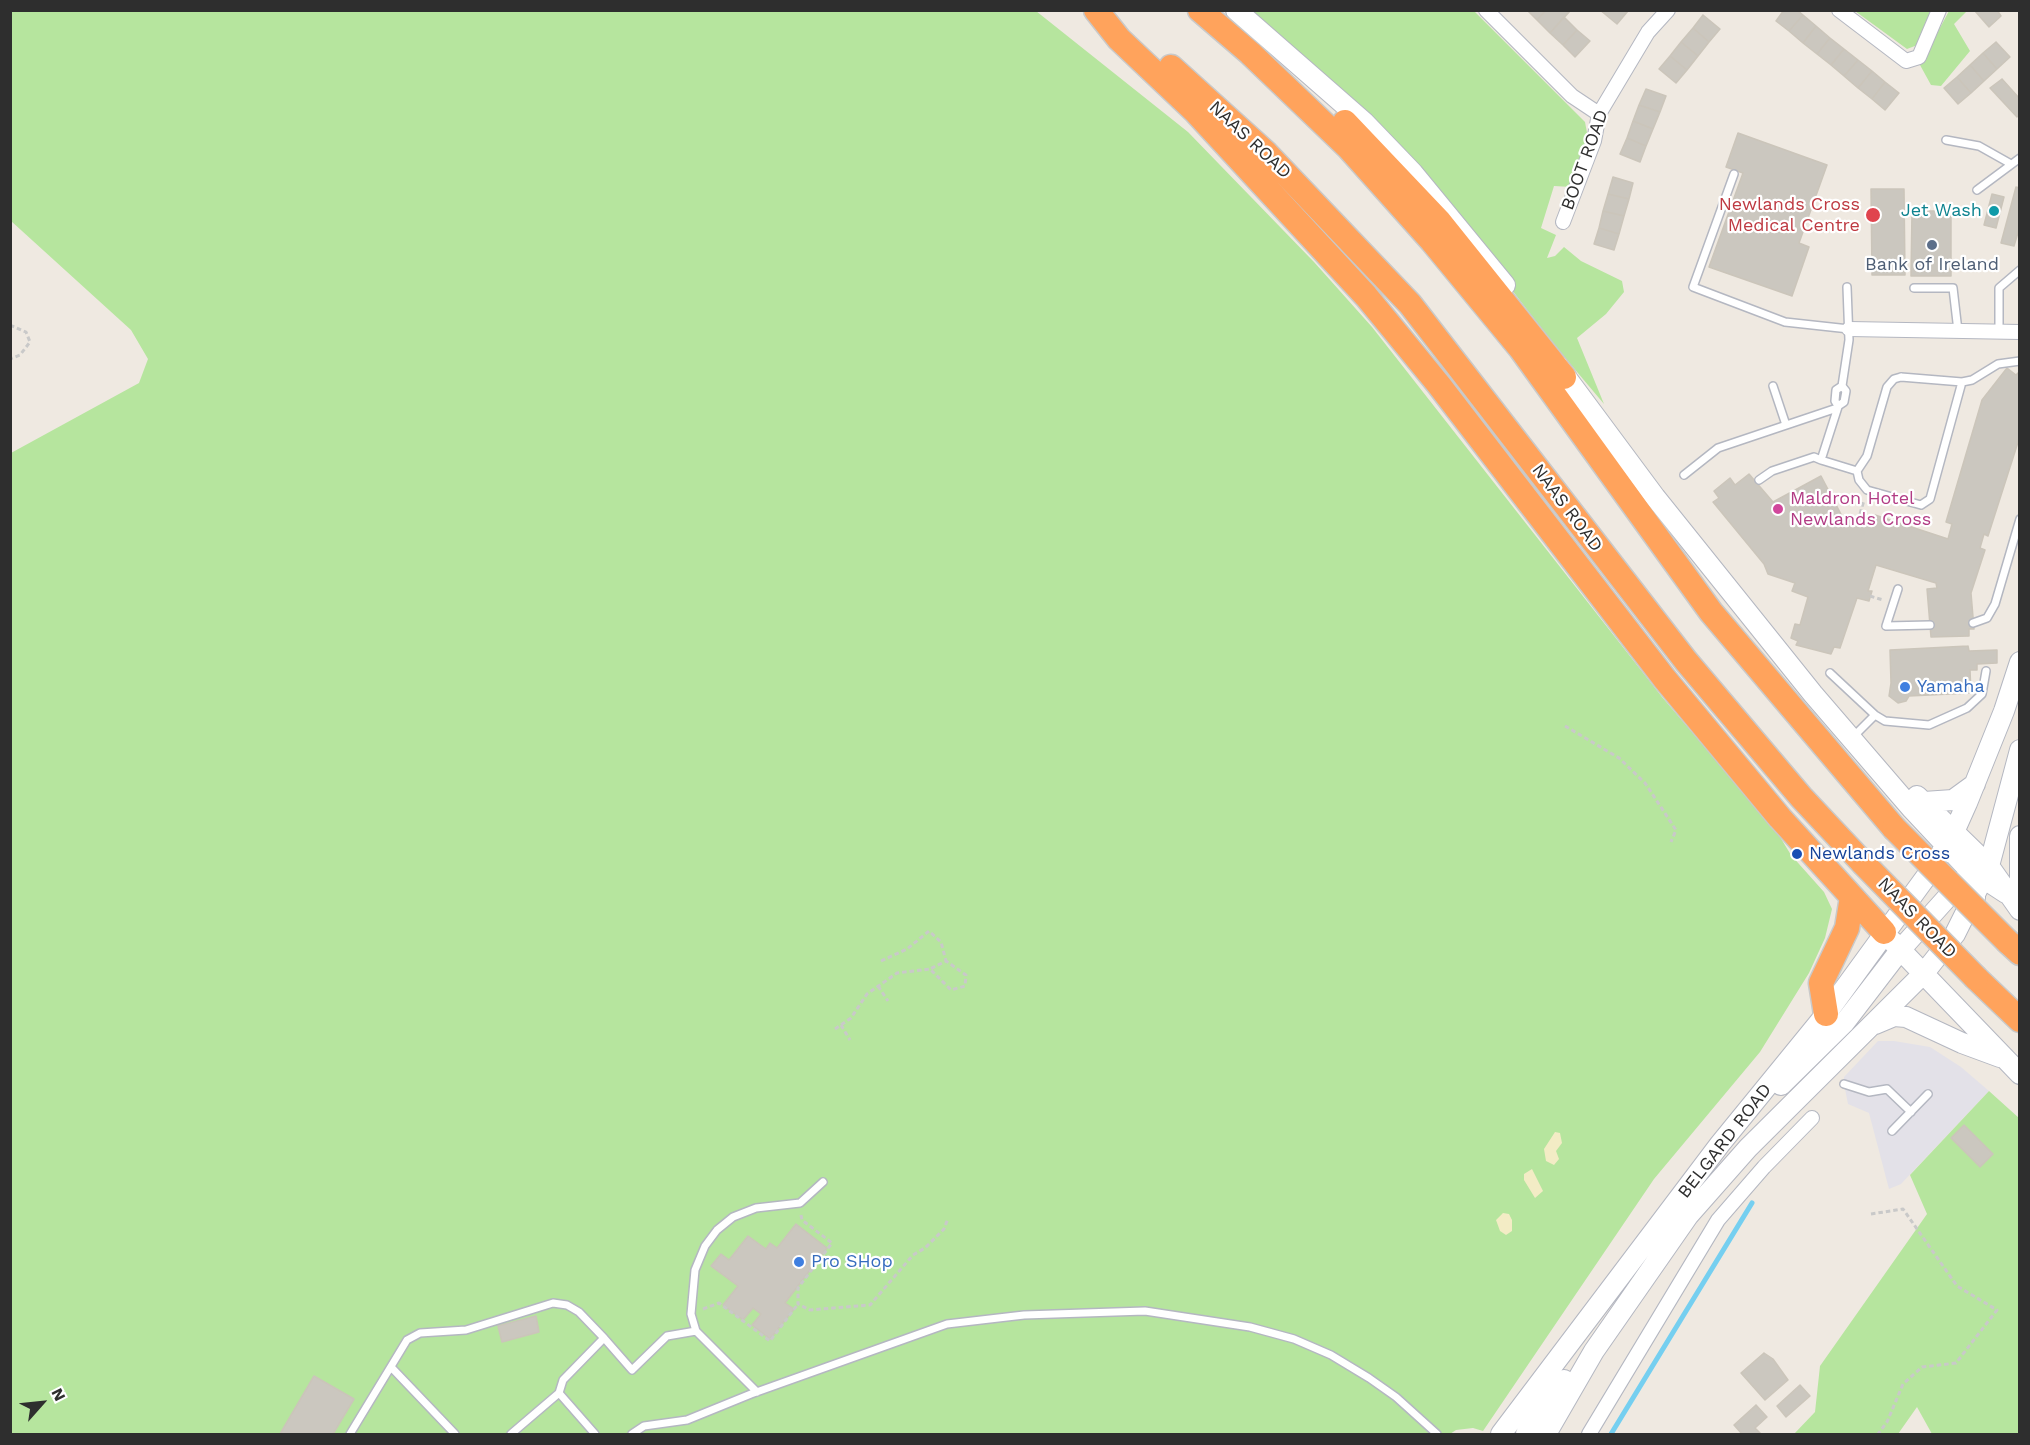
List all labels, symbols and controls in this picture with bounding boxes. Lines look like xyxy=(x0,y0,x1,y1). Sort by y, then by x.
street label: NAAS ROAD xyxy=(1204,97,1296,183)
street label: BOOT ROAD xyxy=(1557,107,1613,213)
place label: Newlands Cross Medical Centre xyxy=(1719,194,1860,236)
place label: Jet Wash xyxy=(1901,200,1982,222)
marker: Jet Wash xyxy=(1987,204,2001,218)
marker: Newlands Cross Medical Centre xyxy=(1864,206,1882,224)
marker: Bank of Ireland xyxy=(1925,238,1939,252)
place label: Bank of Ireland xyxy=(1865,254,1999,276)
street label: NAAS ROAD xyxy=(1527,460,1607,556)
place label: Maldron Hotel Newlands Cross xyxy=(1790,488,1931,530)
marker: Maldron Hotel Newlands Cross xyxy=(1771,502,1785,516)
place label: Yamaha xyxy=(1917,676,1985,698)
marker: Yamaha xyxy=(1898,680,1912,694)
place label: Newlands Cross xyxy=(1809,843,1950,865)
marker: Newlands Cross xyxy=(1790,847,1804,861)
street label: NAAS ROAD xyxy=(1873,873,1961,963)
street label: BELGARD ROAD xyxy=(1674,1079,1776,1203)
place label: Pro SHop xyxy=(811,1251,893,1273)
marker: Pro SHop xyxy=(792,1255,806,1269)
north arrow xyxy=(12,1373,72,1433)
text: N xyxy=(47,1385,70,1404)

